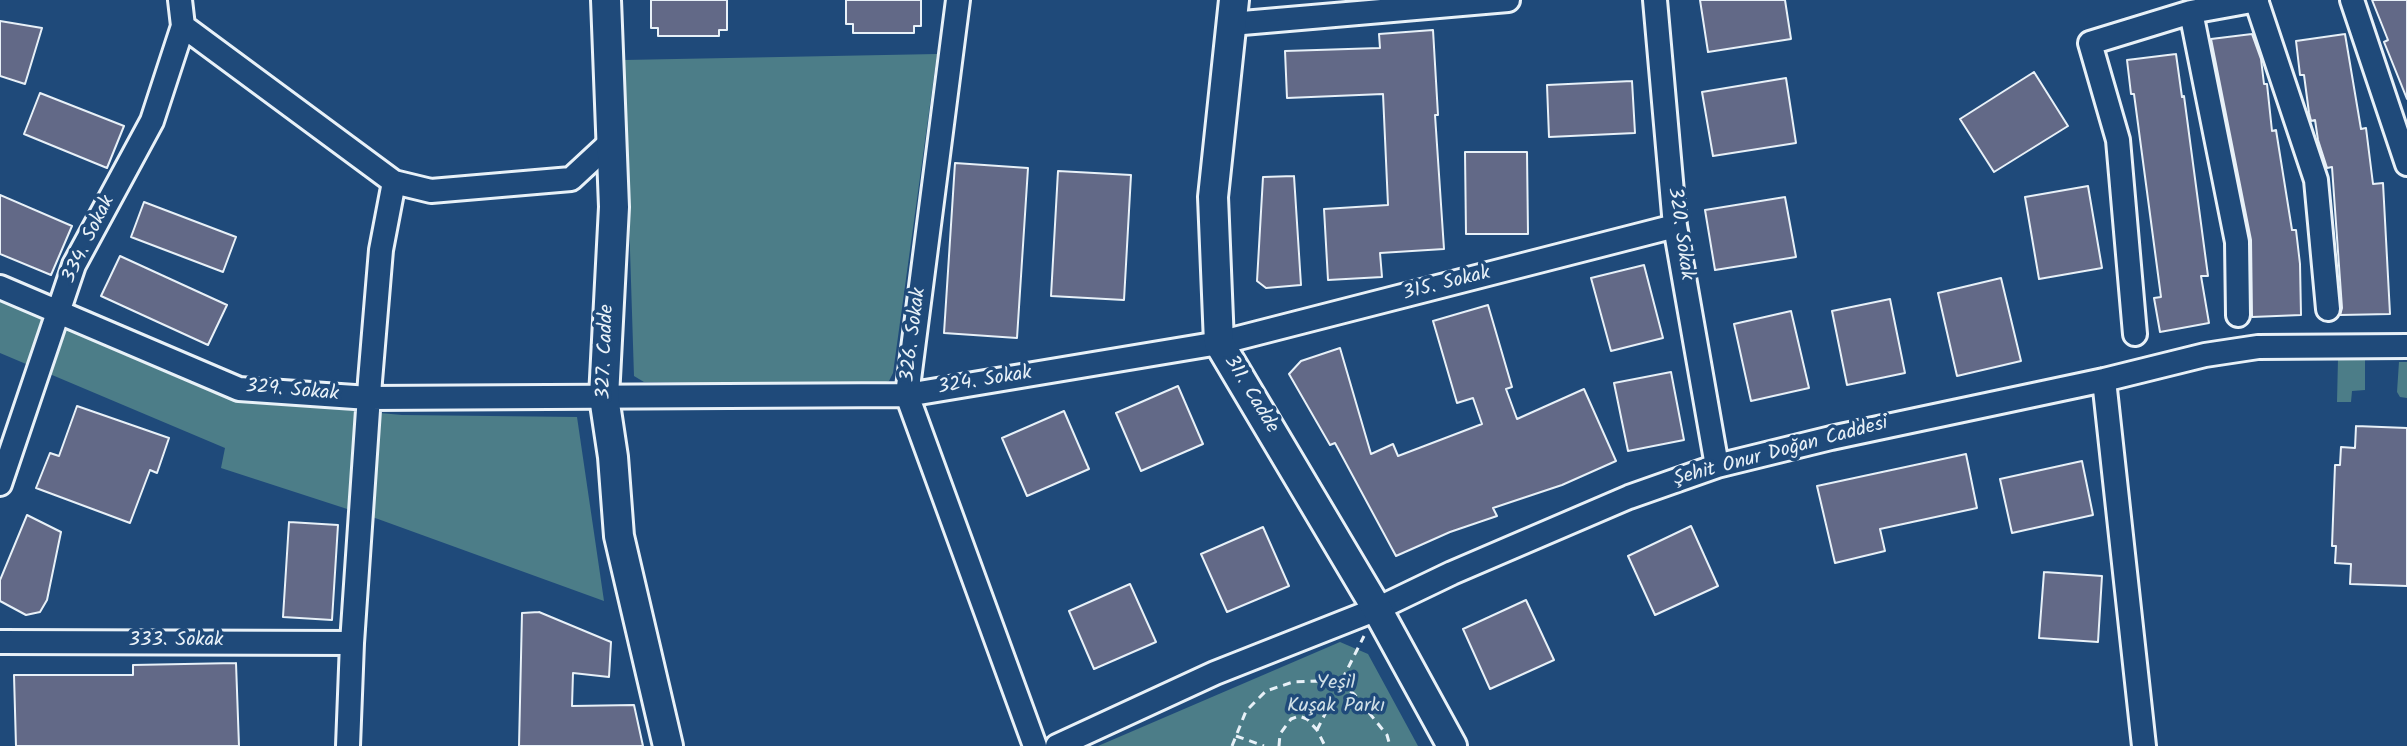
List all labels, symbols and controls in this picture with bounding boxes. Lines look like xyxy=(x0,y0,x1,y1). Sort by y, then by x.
street label: 320. Sokak xyxy=(1661,186,1697,282)
street label: 334. Sokak xyxy=(59,192,121,288)
street label: 315. Sokak xyxy=(1401,263,1493,307)
street label: 326. Sokak xyxy=(897,287,933,383)
street label: 327. Cadde xyxy=(593,304,621,400)
street label: 311. Cadde xyxy=(1217,352,1283,438)
street label: 324. Sokak xyxy=(936,363,1034,401)
street label: 329. Sokak xyxy=(244,376,340,408)
street label: Şehit Onur Doğan Caddesi xyxy=(1671,413,1891,493)
street label: 333. Sokak xyxy=(129,630,223,654)
park label: Yeşil Kuşak Parkı xyxy=(1287,673,1385,720)

